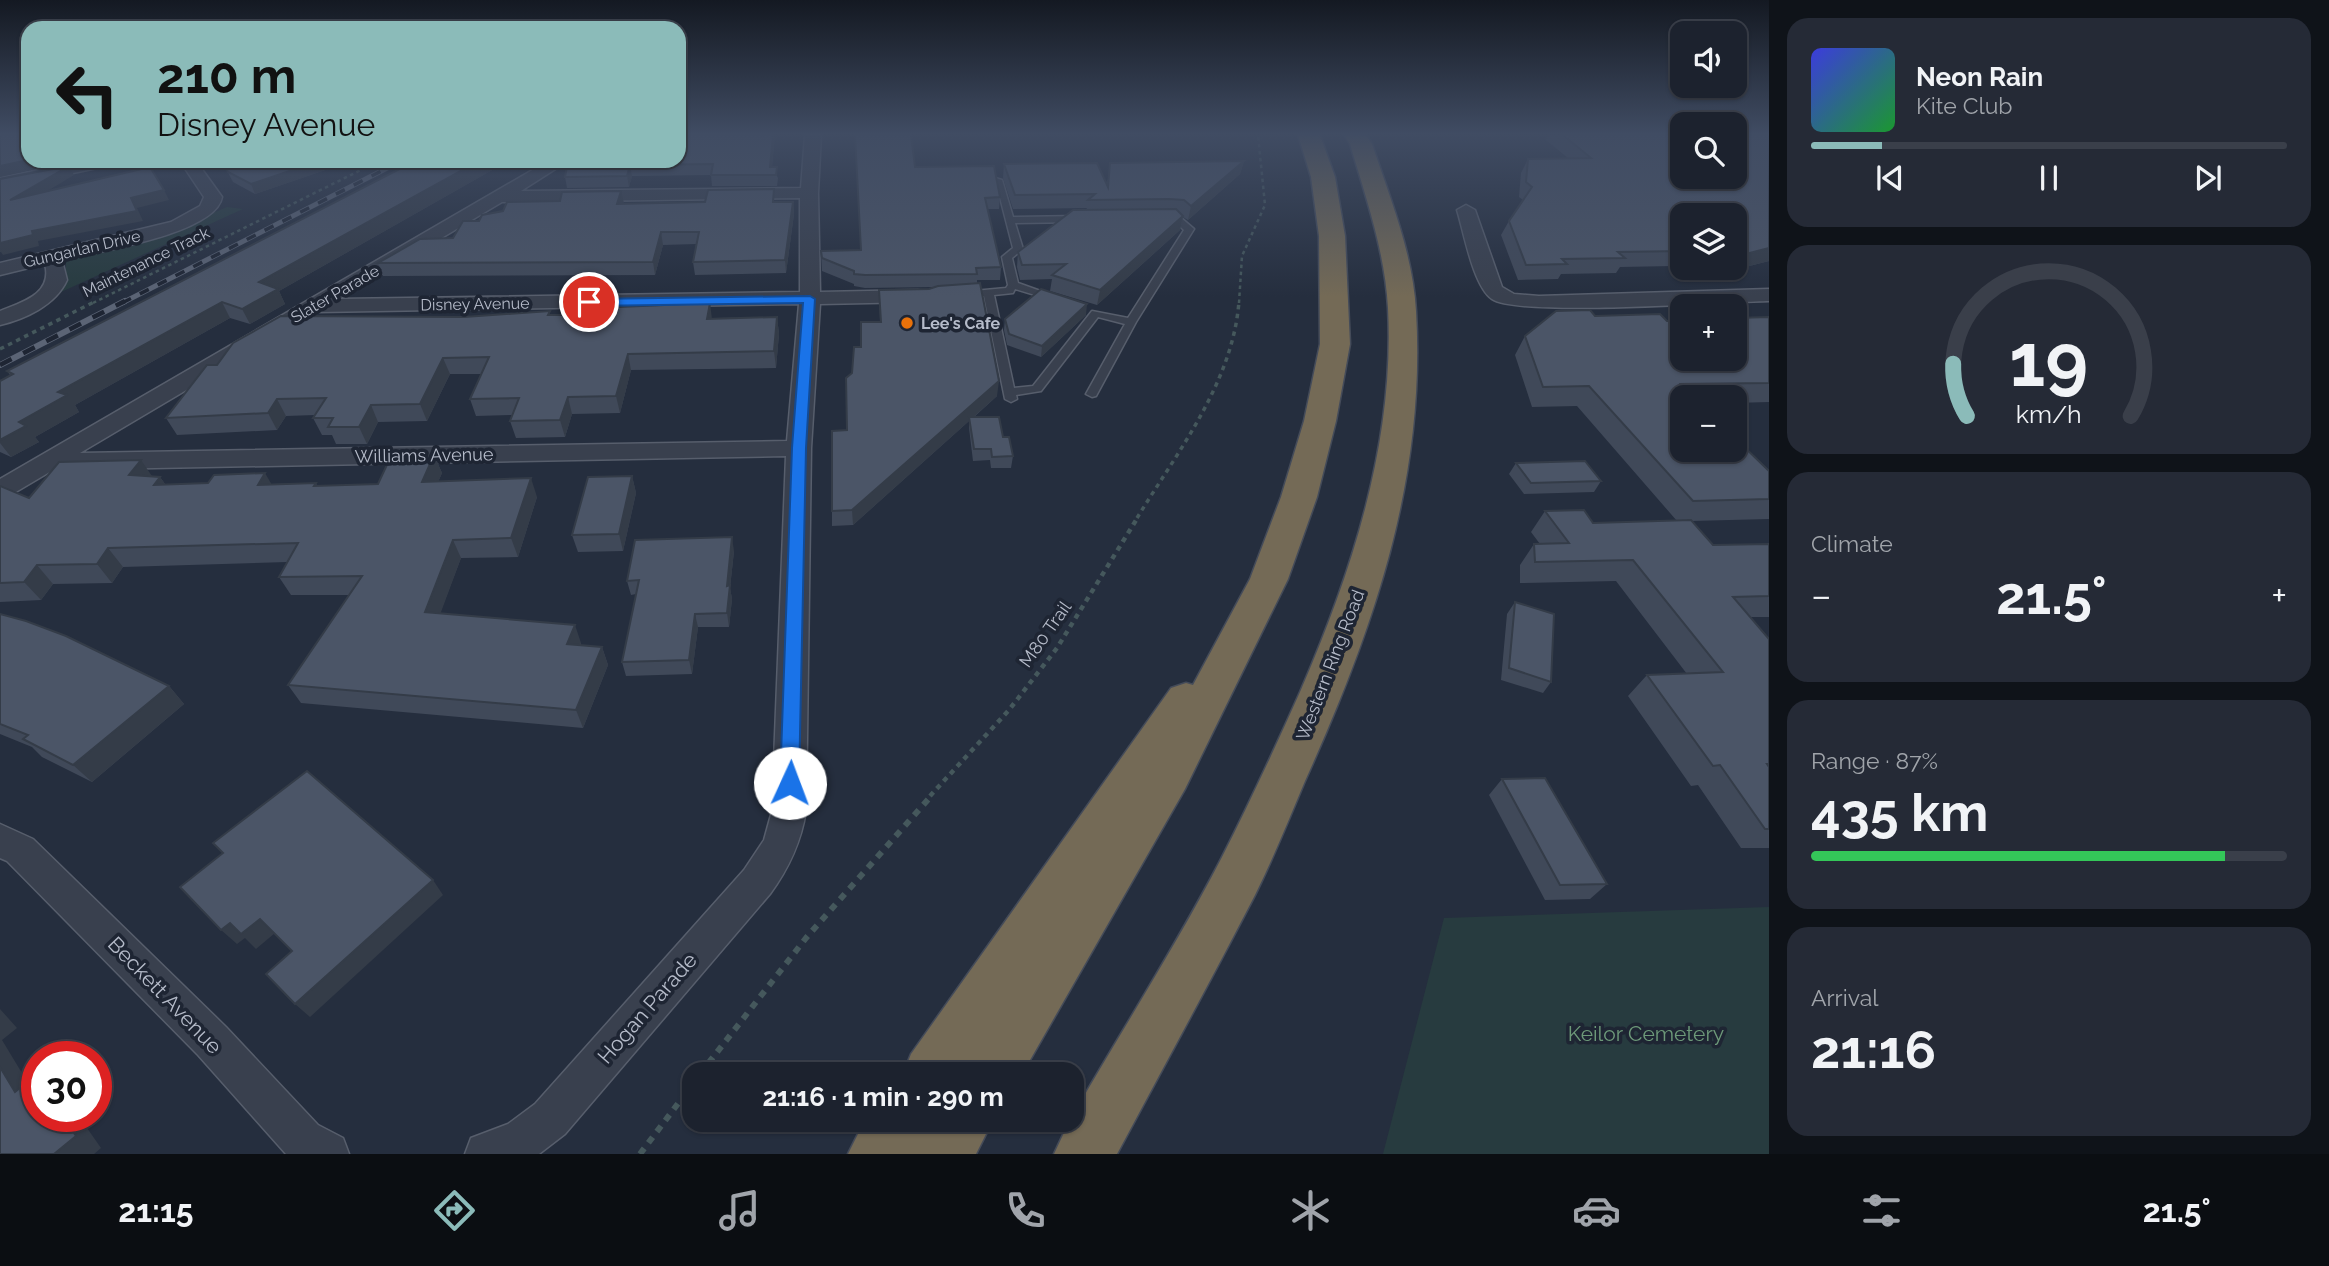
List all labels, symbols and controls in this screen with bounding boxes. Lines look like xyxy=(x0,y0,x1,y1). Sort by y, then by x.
map controls xyxy=(1670,21,1747,462)
button: sound xyxy=(1670,21,1747,98)
text: 210 m xyxy=(157,47,296,104)
icon: left xyxy=(42,49,133,140)
text: Neon Rain xyxy=(1916,62,2043,92)
text: Kite Club xyxy=(1916,92,2013,119)
text: Disney Avenue xyxy=(157,106,375,143)
button: search xyxy=(1670,112,1747,189)
icon: previous xyxy=(1871,159,1909,197)
icon: pause xyxy=(2030,159,2068,197)
icon: next xyxy=(2189,159,2227,197)
button: layers xyxy=(1670,203,1747,280)
street label: Maintenance Track xyxy=(79,223,213,301)
street label: Gungarlan Drive xyxy=(22,226,142,272)
street label: Slater Parade xyxy=(287,261,383,327)
pin xyxy=(559,272,619,332)
icon: arrive xyxy=(570,283,608,321)
street label: Disney Avenue xyxy=(420,294,530,314)
button: + xyxy=(1670,294,1747,371)
place label: Lee's Cafe xyxy=(921,314,1000,333)
marker: Lee's Cafe xyxy=(899,315,915,331)
text: 19 xyxy=(2010,318,2088,403)
button: − xyxy=(1670,385,1747,462)
text: km/h xyxy=(2016,399,2082,429)
street label: Williams Avenue xyxy=(354,443,494,467)
text: Climate xyxy=(1811,530,1893,557)
text: 21.5° xyxy=(1996,565,2107,626)
text: − xyxy=(1811,573,1831,618)
text: + xyxy=(2271,573,2287,618)
street label: Western Ring Road xyxy=(1292,587,1368,743)
street label: M80 Trail xyxy=(1015,597,1075,671)
position arrow xyxy=(753,746,827,820)
text: Range · 87% xyxy=(1811,747,1938,774)
text: 435 km xyxy=(1811,782,1988,843)
street label: Beckett Avenue xyxy=(103,931,227,1059)
street label: Hogan Parade xyxy=(592,948,702,1068)
text: Arrival xyxy=(1811,984,1878,1011)
text: 21:16 xyxy=(1811,1019,1936,1080)
park label: Keilor Cemetery xyxy=(1568,1021,1724,1046)
speed limit sign: 30 xyxy=(21,1041,112,1132)
text: 21:16 · 1 min · 290 m xyxy=(762,1082,1004,1112)
icon: directions xyxy=(430,1186,479,1235)
icon: music xyxy=(715,1186,764,1235)
icon: phone xyxy=(1001,1186,1050,1235)
icon: climate xyxy=(1286,1186,1335,1235)
icon: car xyxy=(1572,1186,1621,1235)
icon: filters xyxy=(1857,1186,1906,1235)
text: 21:15 xyxy=(118,1192,194,1229)
text: 21.5° xyxy=(2143,1192,2211,1229)

